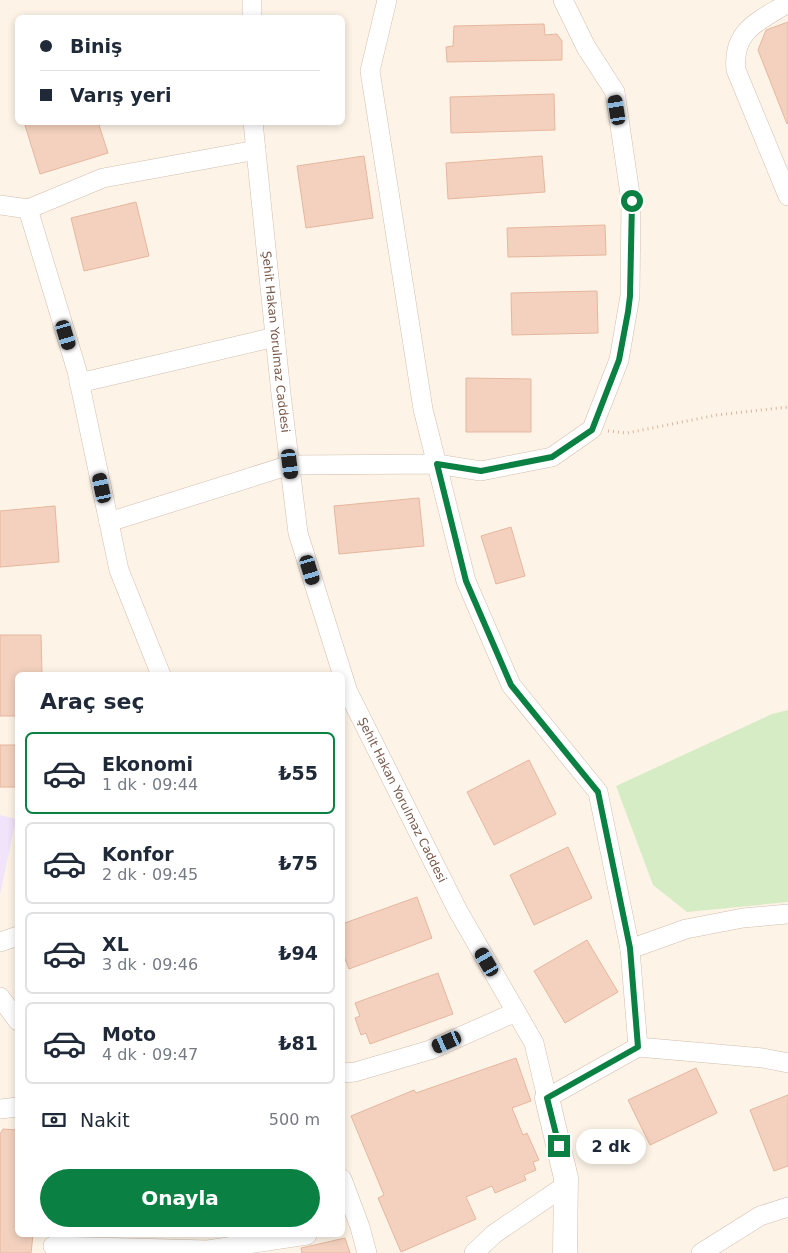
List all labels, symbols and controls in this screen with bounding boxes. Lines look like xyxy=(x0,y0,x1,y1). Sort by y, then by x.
text: Biniş xyxy=(70,35,122,57)
text: Varış yeri xyxy=(70,84,171,106)
car xyxy=(607,94,626,126)
route start xyxy=(621,190,643,212)
street label: Şehit Hakan Yorulmaz Caddesi xyxy=(259,250,293,433)
car xyxy=(54,318,77,352)
car xyxy=(280,448,299,480)
car xyxy=(91,472,112,504)
car xyxy=(298,553,321,587)
text: Araç seç xyxy=(40,689,144,714)
street label: Şehit Hakan Yorulmaz Caddesi xyxy=(355,715,449,885)
icon: car xyxy=(42,751,87,796)
text: Ekonomi xyxy=(102,753,193,775)
text: ₺55 xyxy=(278,762,318,784)
text: 1 dk · 09:44 xyxy=(102,775,198,794)
icon: car xyxy=(42,841,87,886)
text: Konfor xyxy=(102,843,174,865)
text: ₺75 xyxy=(278,852,318,874)
text: 2 dk · 09:45 xyxy=(102,865,198,884)
icon: car xyxy=(42,931,87,976)
text: XL xyxy=(102,933,129,955)
text: ₺94 xyxy=(278,942,318,964)
car xyxy=(473,945,500,979)
text: 3 dk · 09:46 xyxy=(102,955,198,974)
icon: car xyxy=(42,1021,87,1066)
text: Moto xyxy=(102,1023,156,1045)
car xyxy=(430,1029,463,1055)
text: ₺81 xyxy=(278,1032,318,1054)
text: 4 dk · 09:47 xyxy=(102,1045,198,1064)
icon: cash xyxy=(40,1106,68,1134)
text: Nakit xyxy=(80,1109,130,1131)
text: 500 m xyxy=(269,1110,320,1129)
callout: 2 dk xyxy=(576,1128,646,1164)
route end xyxy=(548,1135,570,1157)
text: 2 dk xyxy=(592,1137,630,1156)
button: Onayla xyxy=(40,1169,320,1227)

